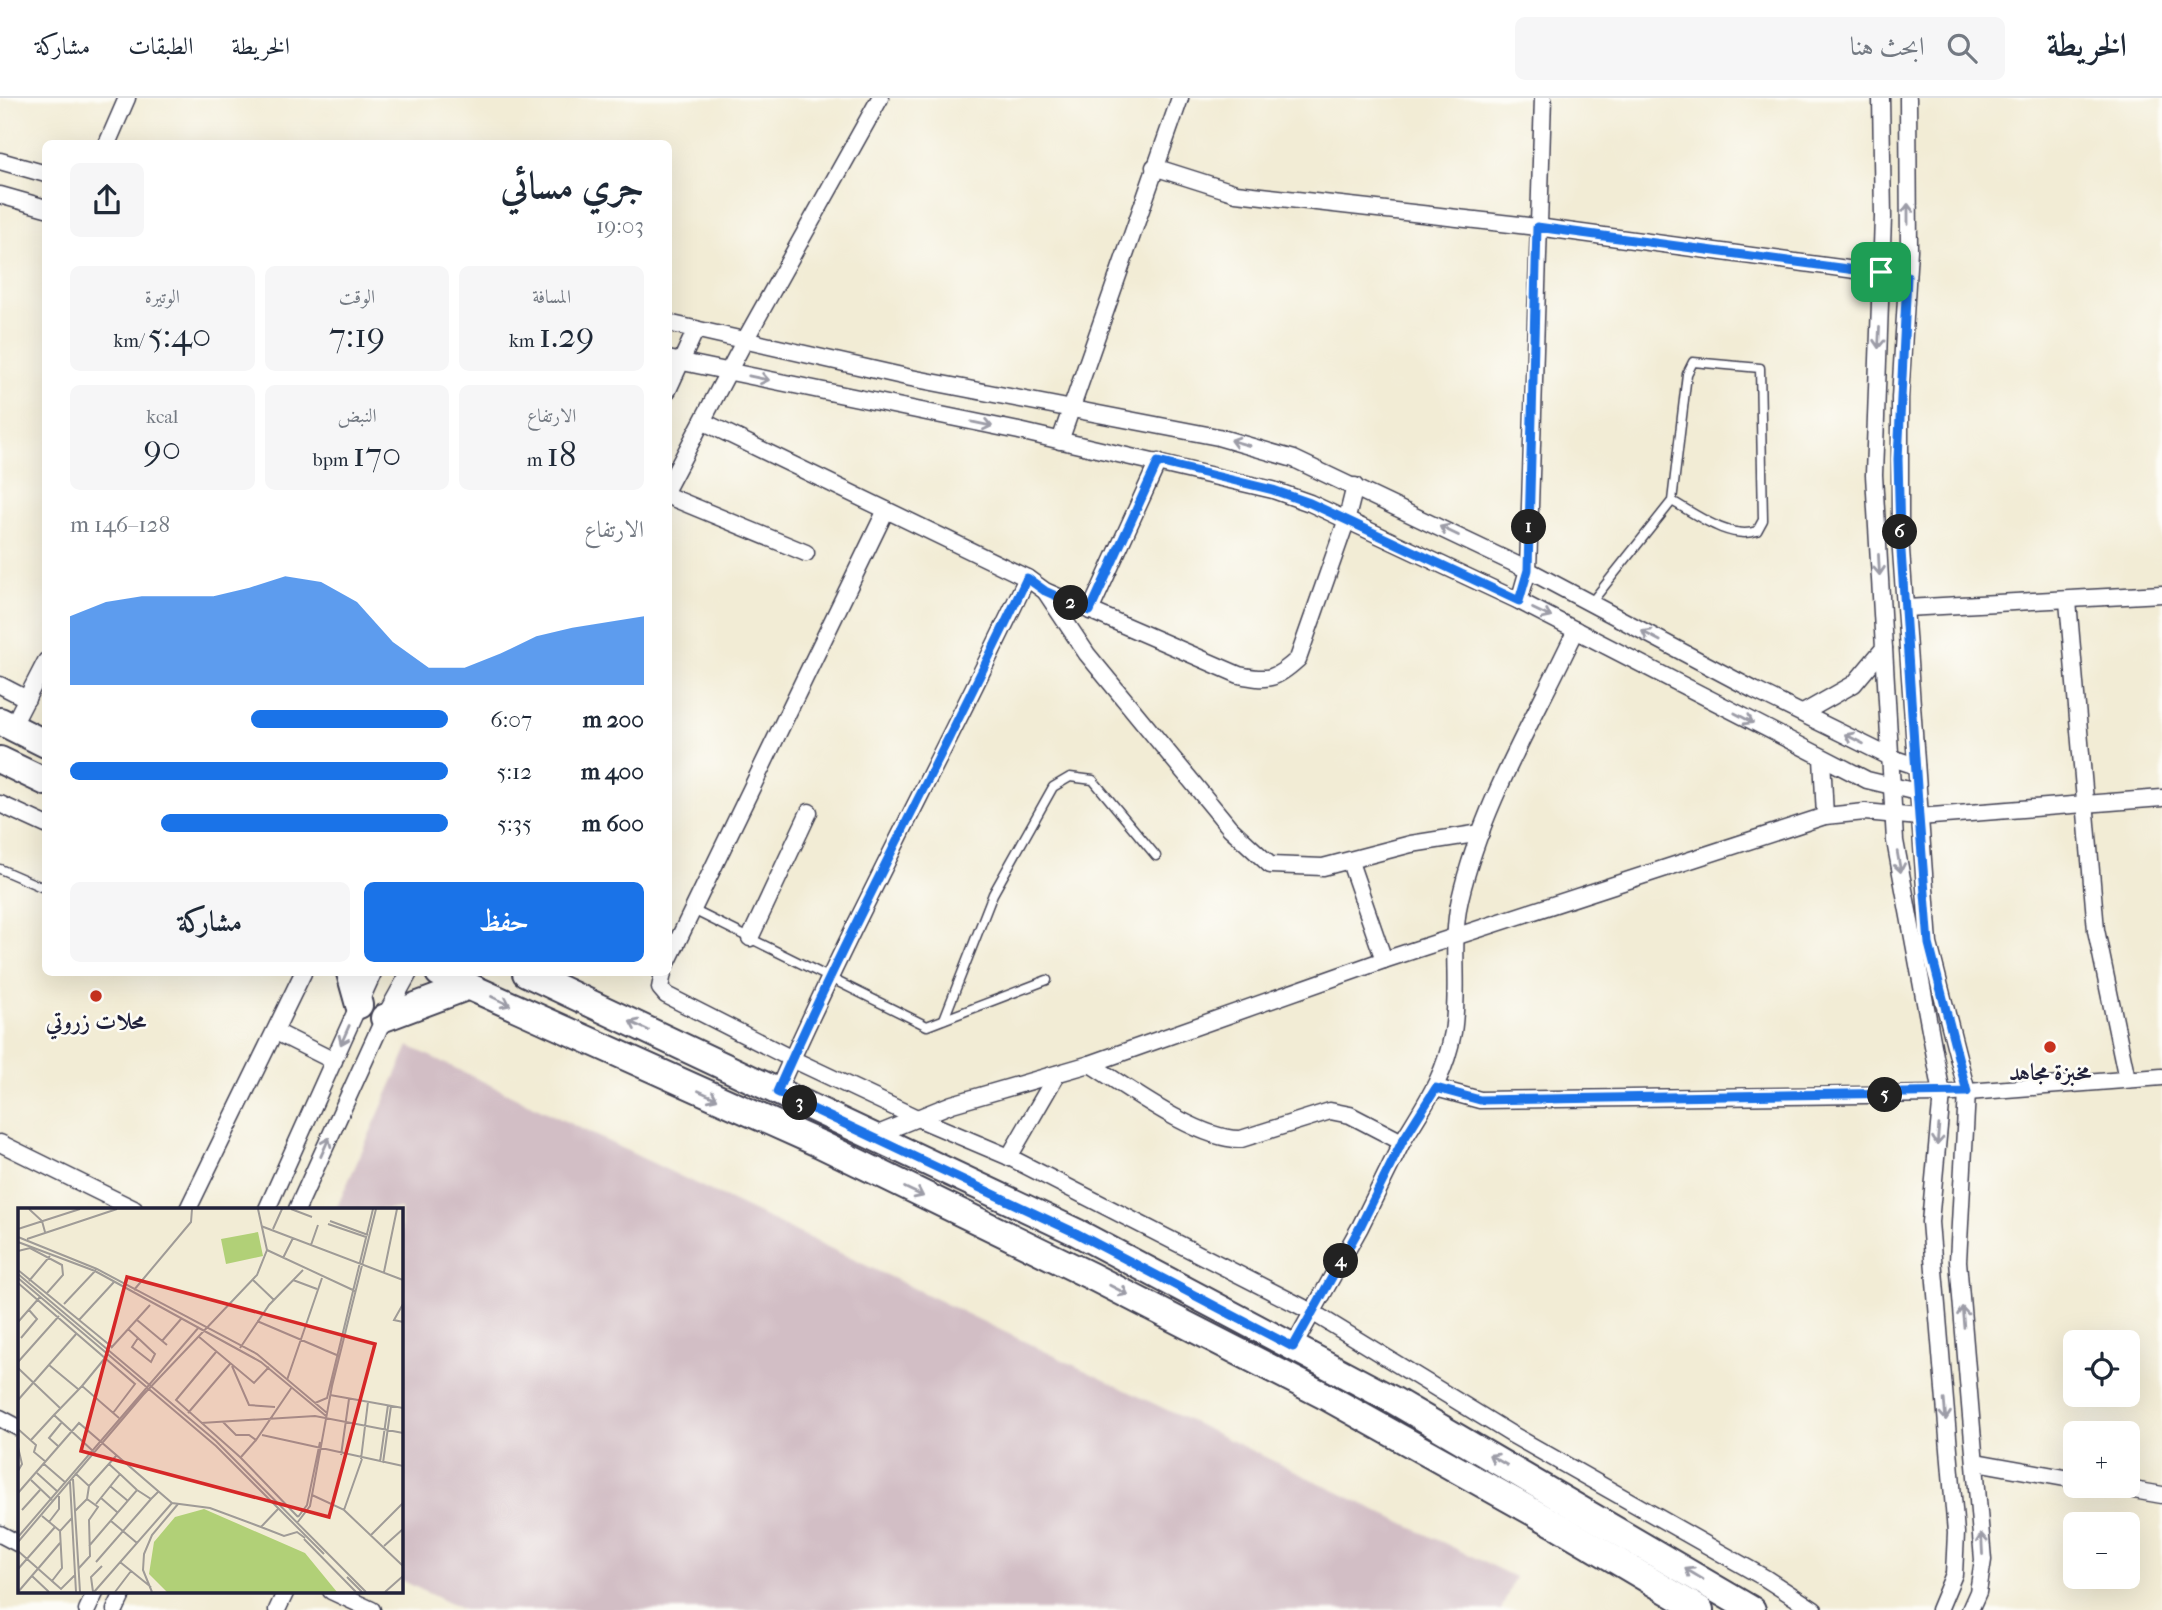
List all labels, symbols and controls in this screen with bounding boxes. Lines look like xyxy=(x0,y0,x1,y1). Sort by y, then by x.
search box xyxy=(1515,17,2005,80)
text: الخريطة xyxy=(2047,26,2127,65)
icon: search xyxy=(1943,29,1981,67)
text: ابحث هنا xyxy=(1850,31,1925,62)
text: مشاركة xyxy=(35,32,90,60)
text: الطبقات xyxy=(128,32,194,60)
text: الخريطة xyxy=(232,32,290,60)
button: share xyxy=(70,163,144,237)
text: جري مسائي xyxy=(500,163,644,208)
one-way arrow xyxy=(1901,203,1915,226)
text: 19:03 xyxy=(596,212,644,239)
pin xyxy=(1851,242,1911,302)
icon: arrive xyxy=(1862,253,1900,291)
text: الوتيرة xyxy=(145,286,180,308)
text: الوقت xyxy=(339,286,375,308)
text: المسافة xyxy=(532,286,571,308)
text: 5:40 xyxy=(148,315,211,356)
text: 7:19 xyxy=(329,315,385,356)
text: 1.29 xyxy=(539,315,594,356)
one-way arrow xyxy=(1872,326,1885,349)
text: /km xyxy=(113,330,148,352)
text: km xyxy=(509,330,539,352)
one-way arrow xyxy=(747,371,770,385)
text: النبض xyxy=(337,405,377,427)
text: الارتفاع xyxy=(527,405,576,427)
text: kcal xyxy=(146,406,178,428)
one-way arrow xyxy=(970,417,993,431)
text: 90 xyxy=(144,428,181,469)
text: 170 xyxy=(353,434,401,475)
text: 18 xyxy=(547,434,577,475)
one-way arrow xyxy=(1229,436,1252,449)
text: bpm xyxy=(313,449,353,471)
text: m xyxy=(527,449,547,471)
pin: 1 xyxy=(1512,510,1546,544)
text: 128–146 m xyxy=(70,511,170,538)
pin: 6 xyxy=(1882,514,1918,550)
text: 1 xyxy=(1525,515,1532,537)
text: الارتفاع xyxy=(584,516,644,543)
text: 6 xyxy=(1894,520,1905,542)
one-way arrow xyxy=(1439,524,1460,538)
one-way arrow xyxy=(1873,553,1886,576)
pin: 2 xyxy=(1054,586,1088,620)
text: 2 xyxy=(1066,591,1075,613)
one-way arrow xyxy=(1531,607,1552,621)
one-way arrow xyxy=(1641,629,1662,642)
text: 6:07 xyxy=(490,706,532,733)
text: 200 m xyxy=(583,706,644,733)
one-way arrow xyxy=(1734,711,1754,725)
one-way arrow xyxy=(1844,731,1865,745)
text: 5:12 xyxy=(496,758,532,785)
text: 400 m xyxy=(581,758,644,785)
text: 5:35 xyxy=(497,810,532,837)
text: 600 m xyxy=(582,810,644,837)
one-way arrow xyxy=(1893,850,1907,873)
button: مشاركة xyxy=(70,882,350,962)
button: حفظ xyxy=(364,882,644,962)
marker: محلات زروتي xyxy=(88,988,104,1004)
one-way arrow xyxy=(491,995,512,1008)
place label: محلات زروتي xyxy=(45,1008,147,1040)
one-way arrow xyxy=(629,1019,650,1032)
one-way arrow xyxy=(338,1024,351,1046)
marker: مخبزة مجاهد xyxy=(2042,1039,2058,1055)
place label: مخبزة مجاهد xyxy=(2009,1059,2092,1087)
pin: 5 xyxy=(1868,1077,1902,1112)
text: 5 xyxy=(1880,1083,1889,1105)
pin: 3 xyxy=(782,1086,818,1121)
one-way arrow xyxy=(697,1089,719,1102)
text: 3 xyxy=(796,1091,803,1113)
one-way arrow xyxy=(1931,1123,1944,1146)
one-way arrow xyxy=(319,1137,332,1158)
one-way arrow xyxy=(903,1185,924,1199)
inset map xyxy=(18,1208,402,1592)
pin: 4 xyxy=(1324,1244,1358,1278)
text: 4 xyxy=(1335,1249,1346,1271)
one-way arrow xyxy=(1108,1284,1129,1298)
one-way arrow xyxy=(1956,1306,1969,1329)
map controls xyxy=(2063,1330,2140,1589)
button: locate xyxy=(2063,1330,2140,1407)
one-way arrow xyxy=(1939,1399,1952,1421)
button: + xyxy=(2063,1421,2140,1498)
one-way arrow xyxy=(1488,1453,1508,1467)
button: − xyxy=(2063,1512,2140,1589)
one-way arrow xyxy=(1976,1532,1989,1555)
one-way arrow xyxy=(1685,1567,1705,1581)

